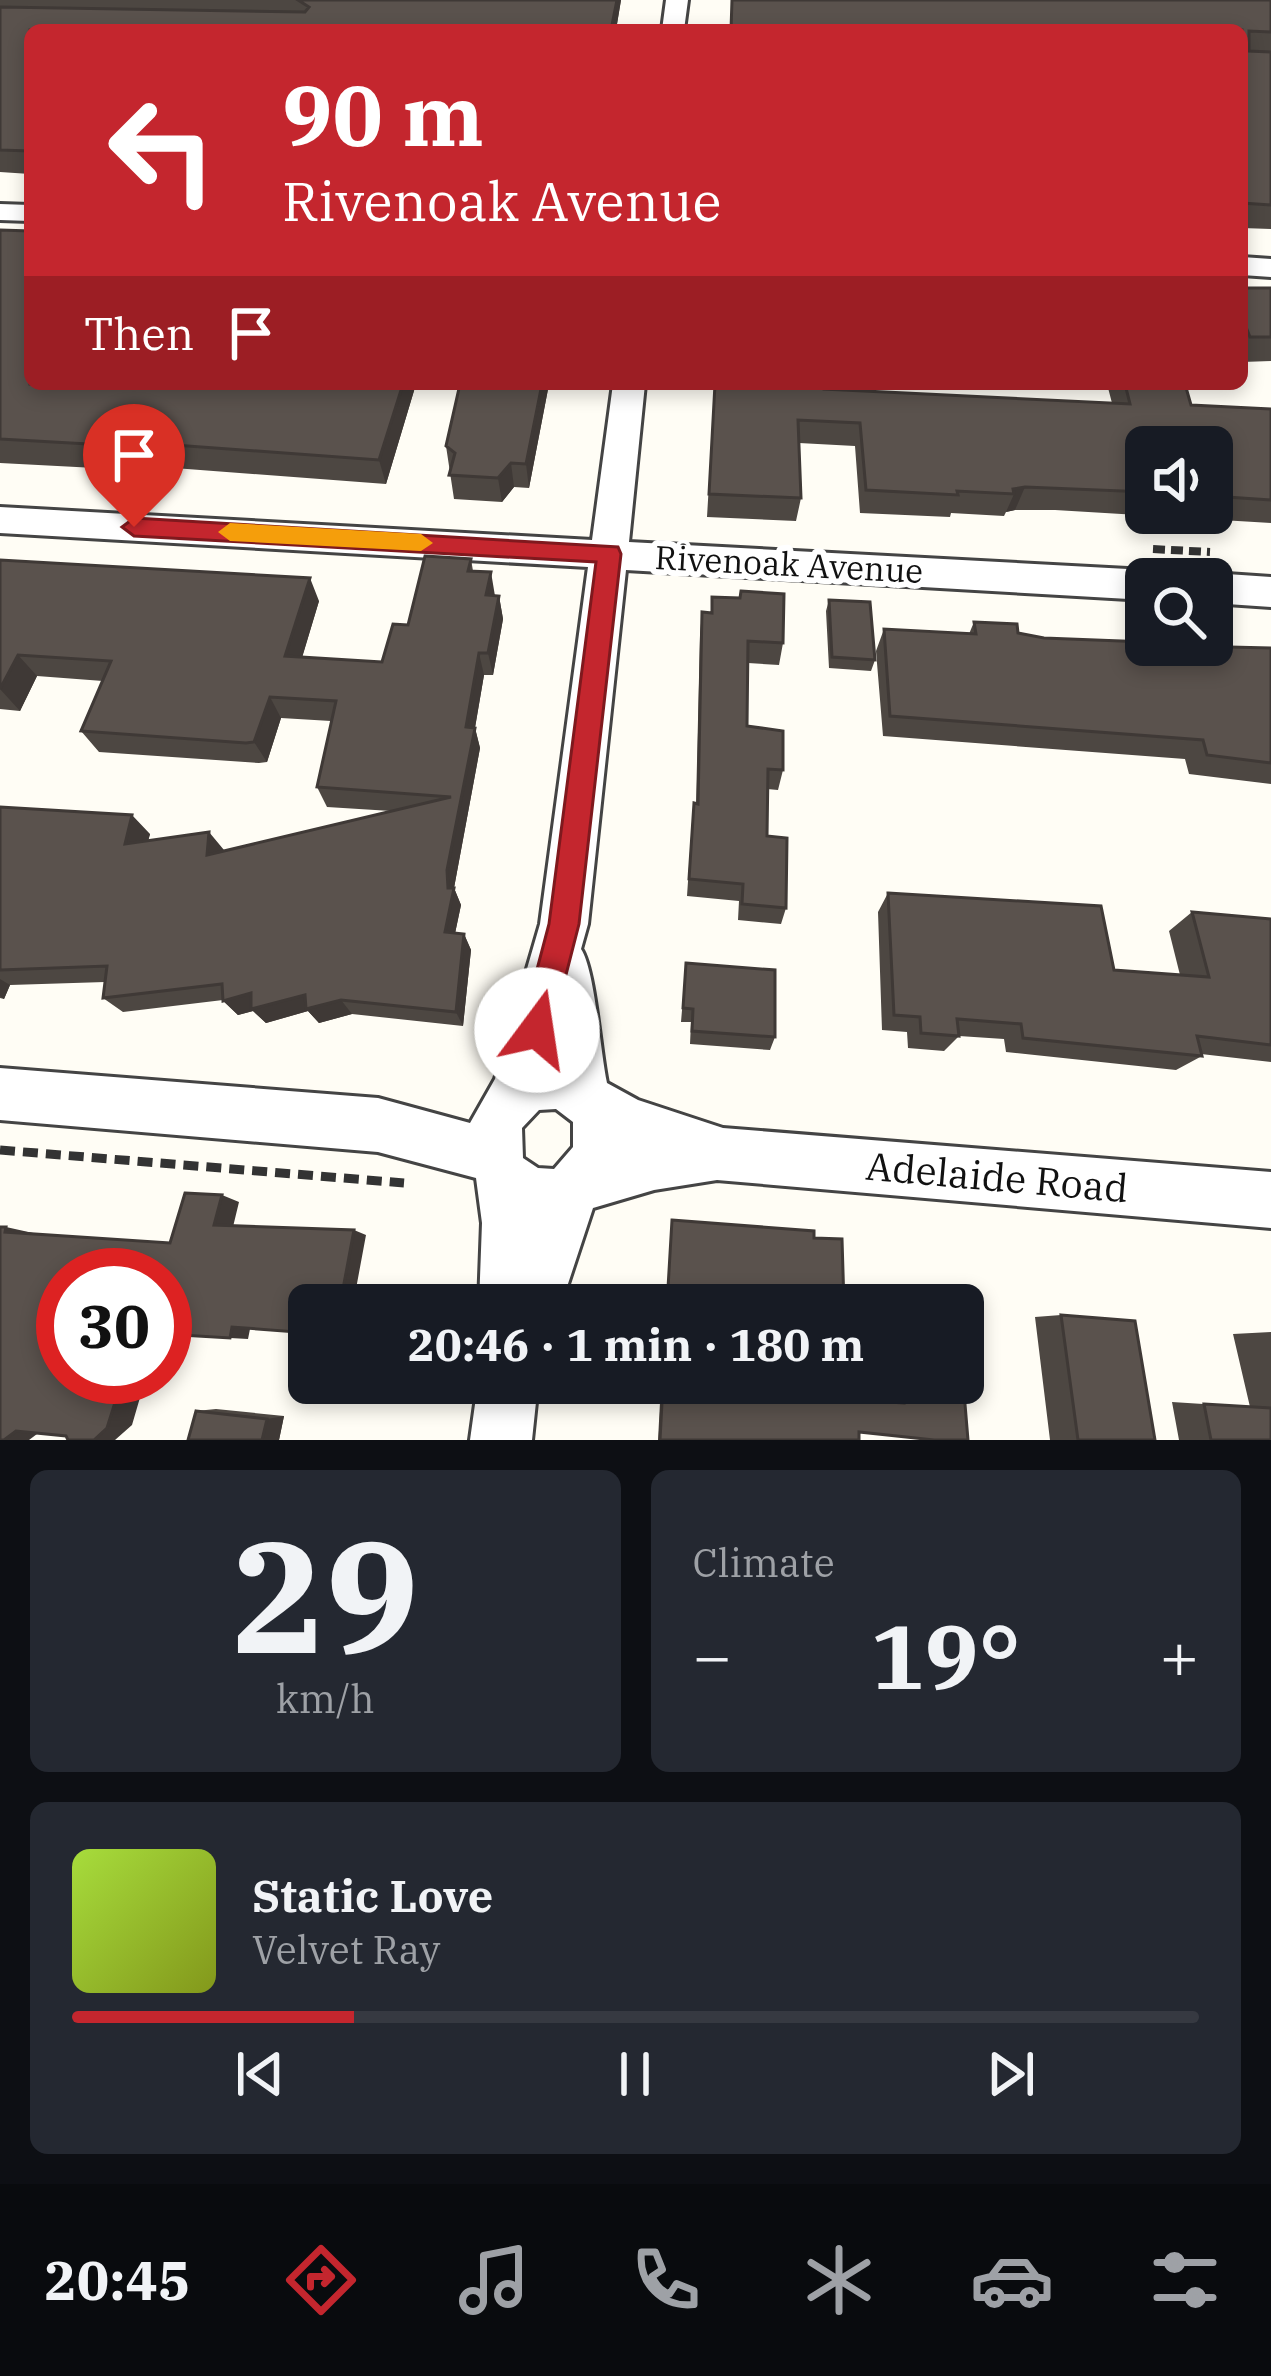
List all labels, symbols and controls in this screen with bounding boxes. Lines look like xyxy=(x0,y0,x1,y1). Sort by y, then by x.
text: 90 m xyxy=(282,60,484,169)
icon: left xyxy=(84,72,240,228)
text: Rivenoak Avenue xyxy=(282,166,721,236)
icon: arrive xyxy=(218,300,284,366)
text: Then xyxy=(84,304,194,362)
pin xyxy=(83,404,185,527)
icon: arrive xyxy=(101,422,167,488)
map controls xyxy=(1125,426,1233,666)
button: sound xyxy=(1125,426,1233,534)
street label: Rivenoak Avenue xyxy=(654,535,924,592)
button: search xyxy=(1125,558,1233,666)
position arrow xyxy=(474,967,600,1093)
street label: Adelaide Road xyxy=(864,1140,1130,1213)
speed limit sign: 30 xyxy=(36,1248,192,1404)
text: 20:46 · 1 min · 180 m xyxy=(408,1315,864,1373)
text: 29 xyxy=(232,1493,419,1696)
text: Climate xyxy=(693,1537,835,1588)
text: 19° xyxy=(871,1597,1021,1714)
text: − xyxy=(693,1612,732,1698)
text: + xyxy=(1159,1612,1199,1698)
text: km/h xyxy=(276,1673,375,1724)
text: Static Love xyxy=(252,1866,493,1924)
text: Velvet Ray xyxy=(252,1924,440,1975)
icon: previous xyxy=(227,2041,293,2107)
icon: pause xyxy=(602,2041,668,2107)
icon: next xyxy=(978,2041,1044,2107)
icon: directions xyxy=(279,2238,363,2322)
icon: music xyxy=(452,2238,536,2322)
icon: phone xyxy=(624,2238,708,2322)
icon: climate xyxy=(797,2238,881,2322)
icon: car xyxy=(970,2238,1054,2322)
icon: filters xyxy=(1143,2238,1227,2322)
text: 20:45 xyxy=(44,2245,190,2315)

